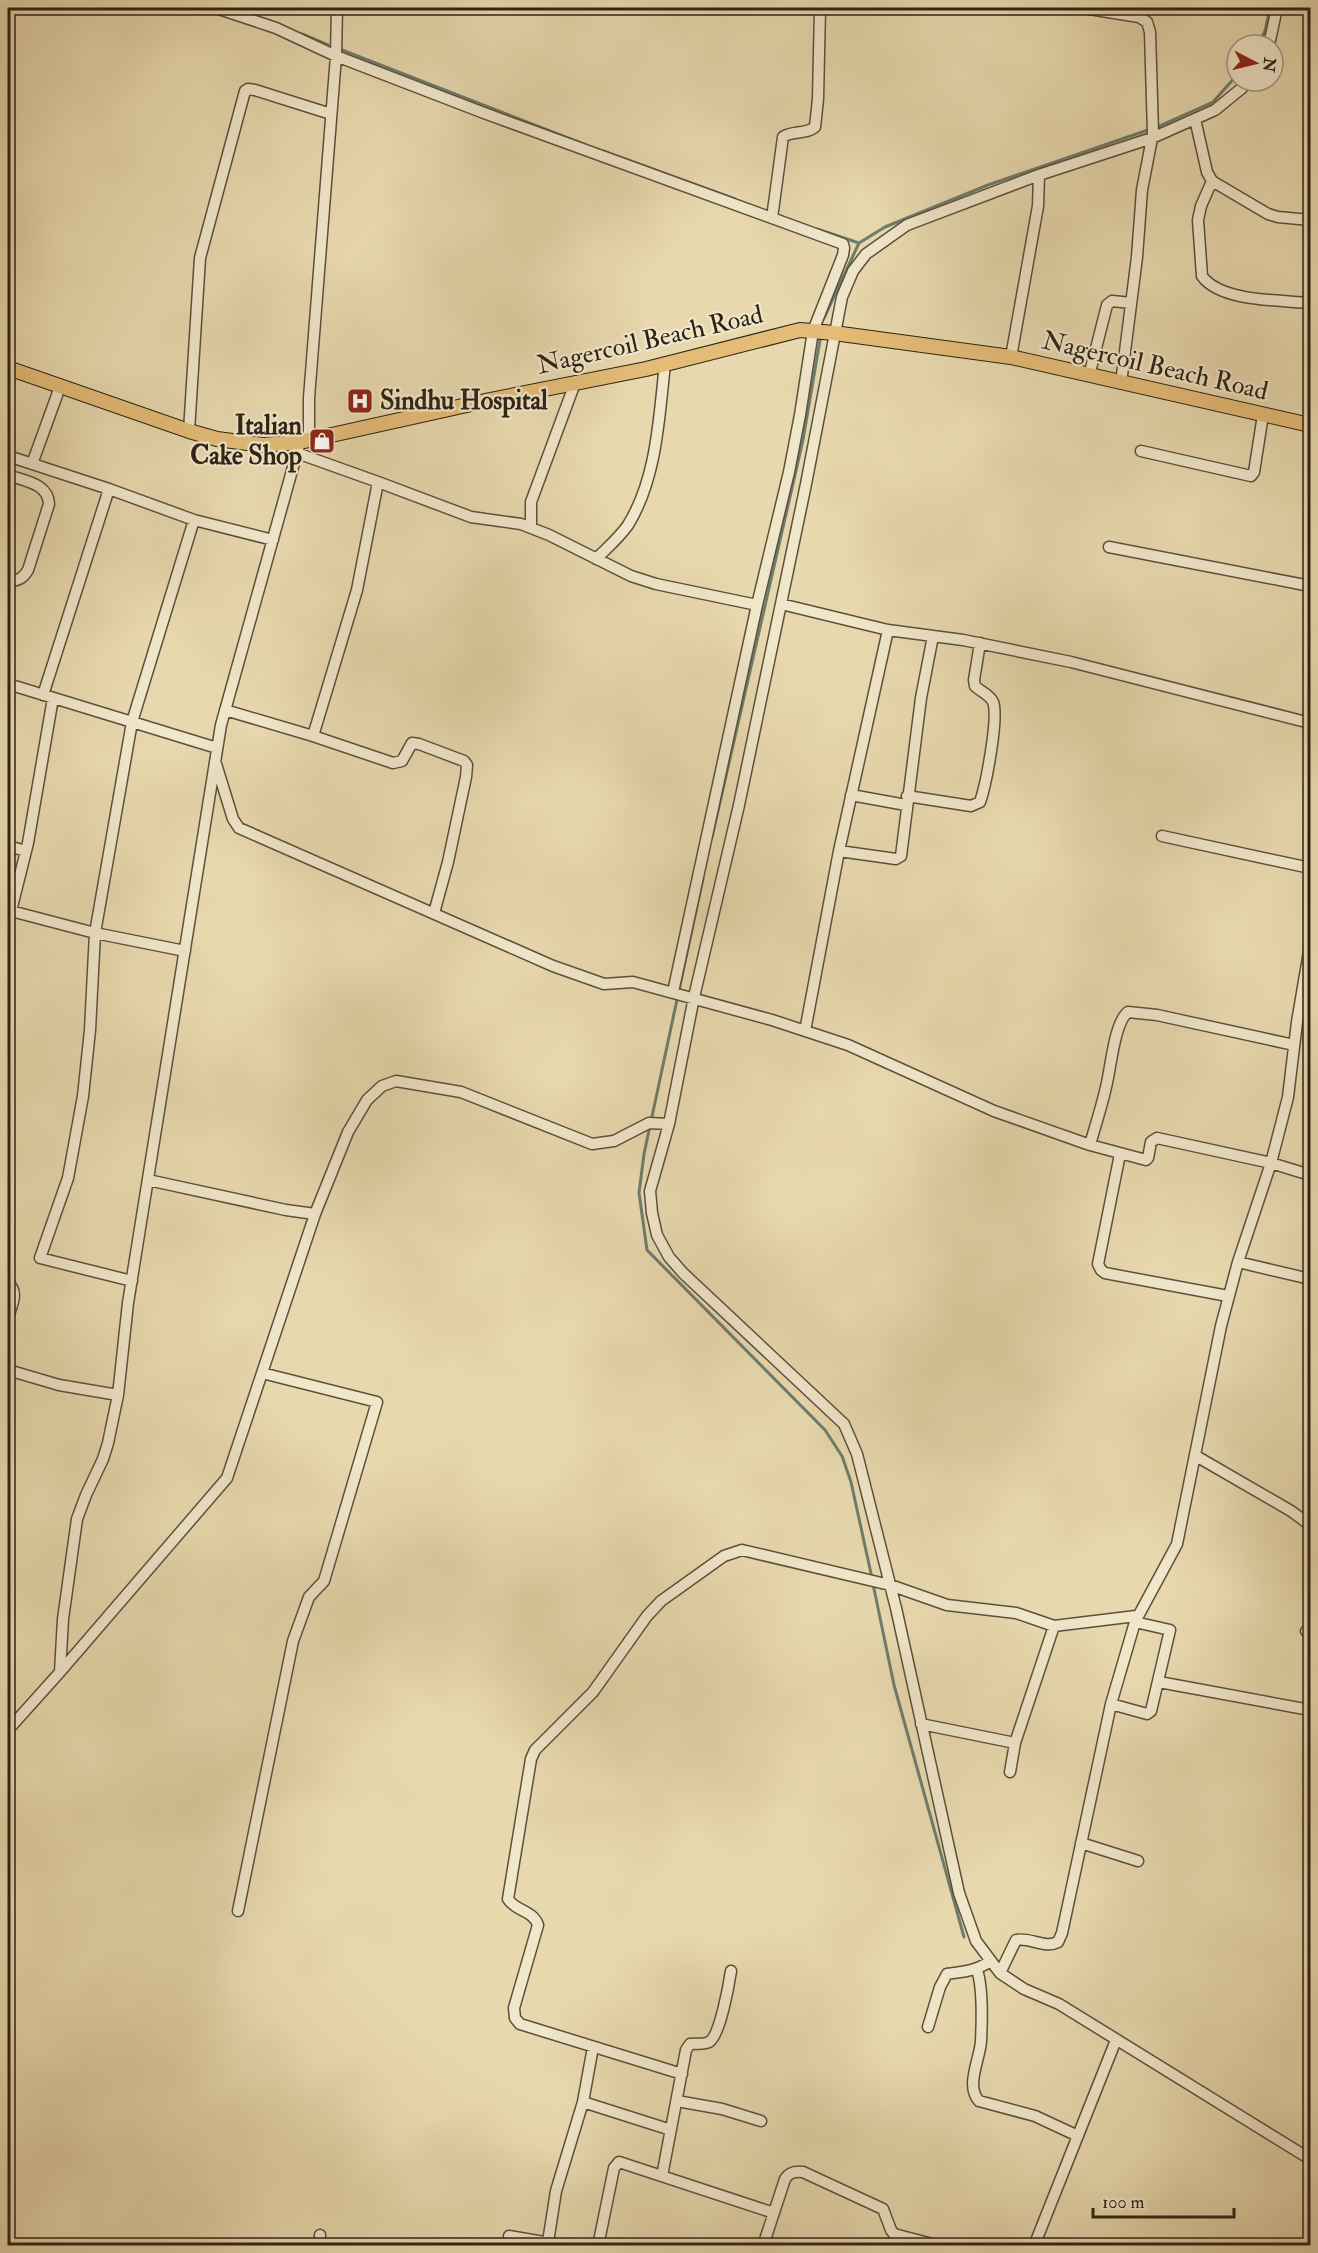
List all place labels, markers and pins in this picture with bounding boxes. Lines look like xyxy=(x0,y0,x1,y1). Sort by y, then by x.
place label: Sindhu Hospital xyxy=(380,385,548,418)
hospital icon: Sindhu Hospital xyxy=(345,386,375,416)
place label: Italian Cake Shop xyxy=(190,410,303,473)
shop icon: Italian Cake Shop xyxy=(307,426,337,456)

